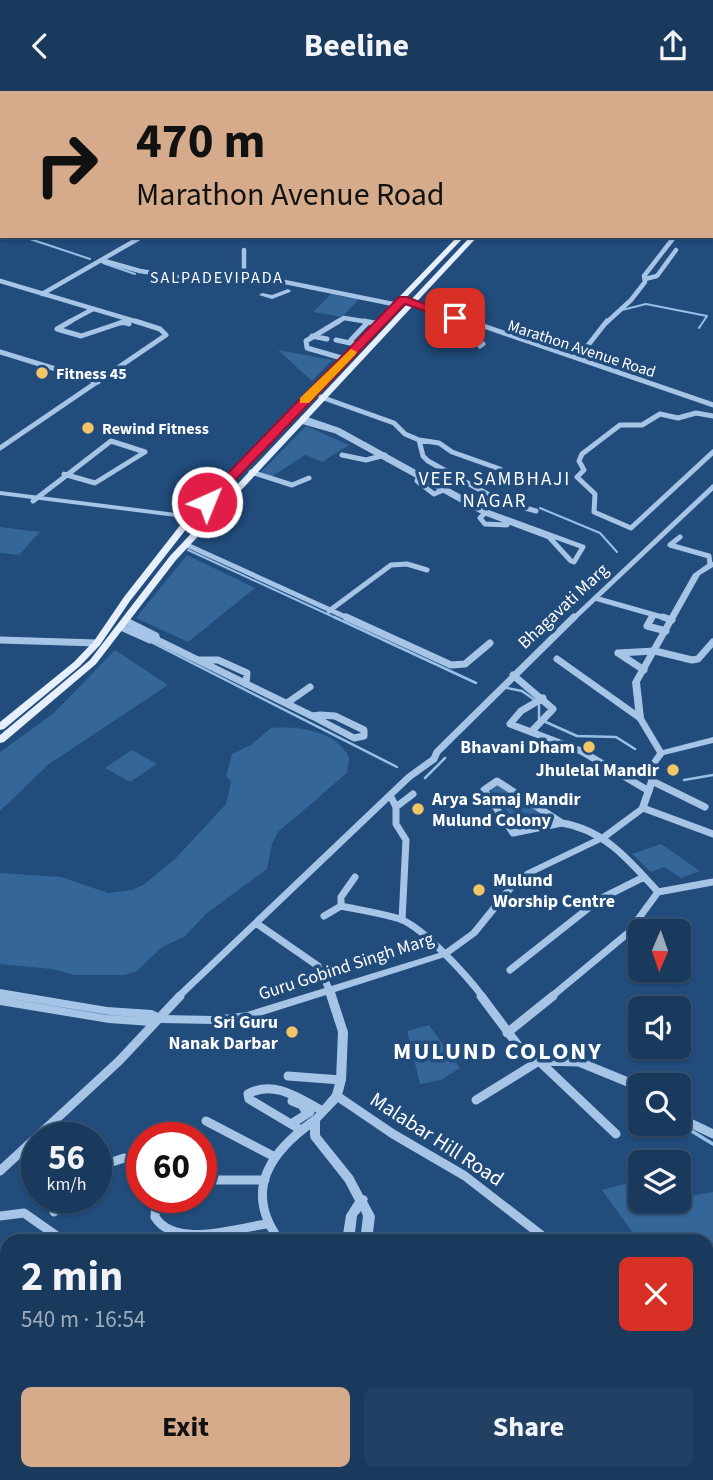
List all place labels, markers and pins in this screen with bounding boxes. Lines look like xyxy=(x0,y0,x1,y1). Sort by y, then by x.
pin xyxy=(425,288,485,348)
place label: Fitness 45 xyxy=(56,363,127,385)
marker: Fitness 45 xyxy=(34,365,50,381)
place label: Rewind Fitness xyxy=(102,418,209,440)
marker: Rewind Fitness xyxy=(80,420,96,436)
place label: Bhavani Dham xyxy=(460,735,575,760)
marker: Bhavani Dham xyxy=(581,739,597,755)
place label: Jhulelal Mandir xyxy=(536,758,660,783)
marker: Jhulelal Mandir xyxy=(665,762,681,778)
place label: Arya Samaj Mandir Mulund Colony xyxy=(431,787,581,833)
marker: Arya Samaj Mandir Mulund Colony xyxy=(410,801,426,817)
place label: Mulund Worship Centre xyxy=(493,868,615,914)
marker: Mulund Worship Centre xyxy=(471,882,487,898)
place label: Sri Guru Nanak Darbar xyxy=(168,1010,279,1056)
marker: Sri Guru Nanak Darbar xyxy=(284,1024,300,1040)

